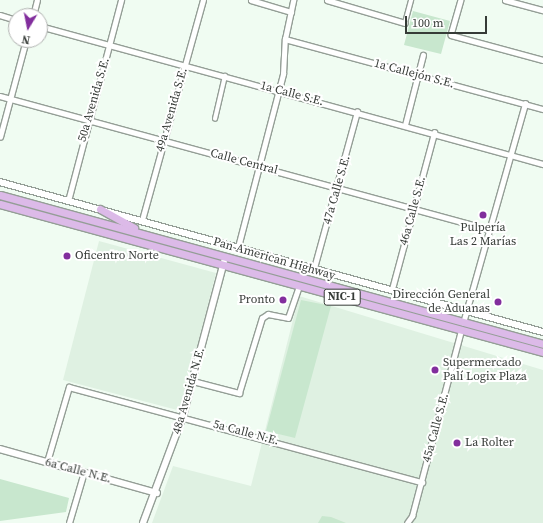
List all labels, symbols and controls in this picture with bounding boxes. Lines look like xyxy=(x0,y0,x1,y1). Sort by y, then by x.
north arrow xyxy=(8,8,48,48)
scale bar xyxy=(407,8,489,34)
text: 100 m xyxy=(412,15,444,31)
text: N xyxy=(21,31,31,47)
street label: 50a Avenida S.E. xyxy=(75,56,113,144)
street label: 1a Callejón S.E. xyxy=(372,56,456,92)
street label: 49a Avenida S.E. xyxy=(153,66,191,154)
street label: 1a Calle S.E. xyxy=(259,79,325,109)
street label: Calle Central xyxy=(209,146,279,178)
street label: 47a Calle S.E. xyxy=(320,154,354,226)
street label: 46a Calle S.E. xyxy=(397,175,429,247)
marker: Pulpería Las 2 Marías xyxy=(478,210,488,220)
place label: Pulpería Las 2 Marías xyxy=(450,221,516,249)
street label: Pan-American Highway xyxy=(211,235,337,283)
place label: Oficentro Norte xyxy=(75,249,159,263)
marker: Oficentro Norte xyxy=(62,251,72,261)
road number: NIC-1 xyxy=(323,288,361,306)
place label: Dirección General de Aduanas xyxy=(393,288,490,316)
place label: Pronto xyxy=(239,293,275,307)
marker: Pronto xyxy=(278,295,288,305)
marker: Dirección General de Aduanas xyxy=(493,297,503,307)
street label: 48a Avenida N.E. xyxy=(170,346,208,436)
place label: Supermercado Palí Logix Plaza xyxy=(443,356,527,384)
marker: Supermercado Palí Logix Plaza xyxy=(430,365,440,375)
street label: 45a Calle S.E. xyxy=(420,392,452,464)
street label: 5a Calle N.E. xyxy=(212,417,280,449)
place label: La Rolter xyxy=(465,436,514,450)
marker: La Rolter xyxy=(452,438,462,448)
street label: 6a Calle N.E. xyxy=(44,455,112,487)

